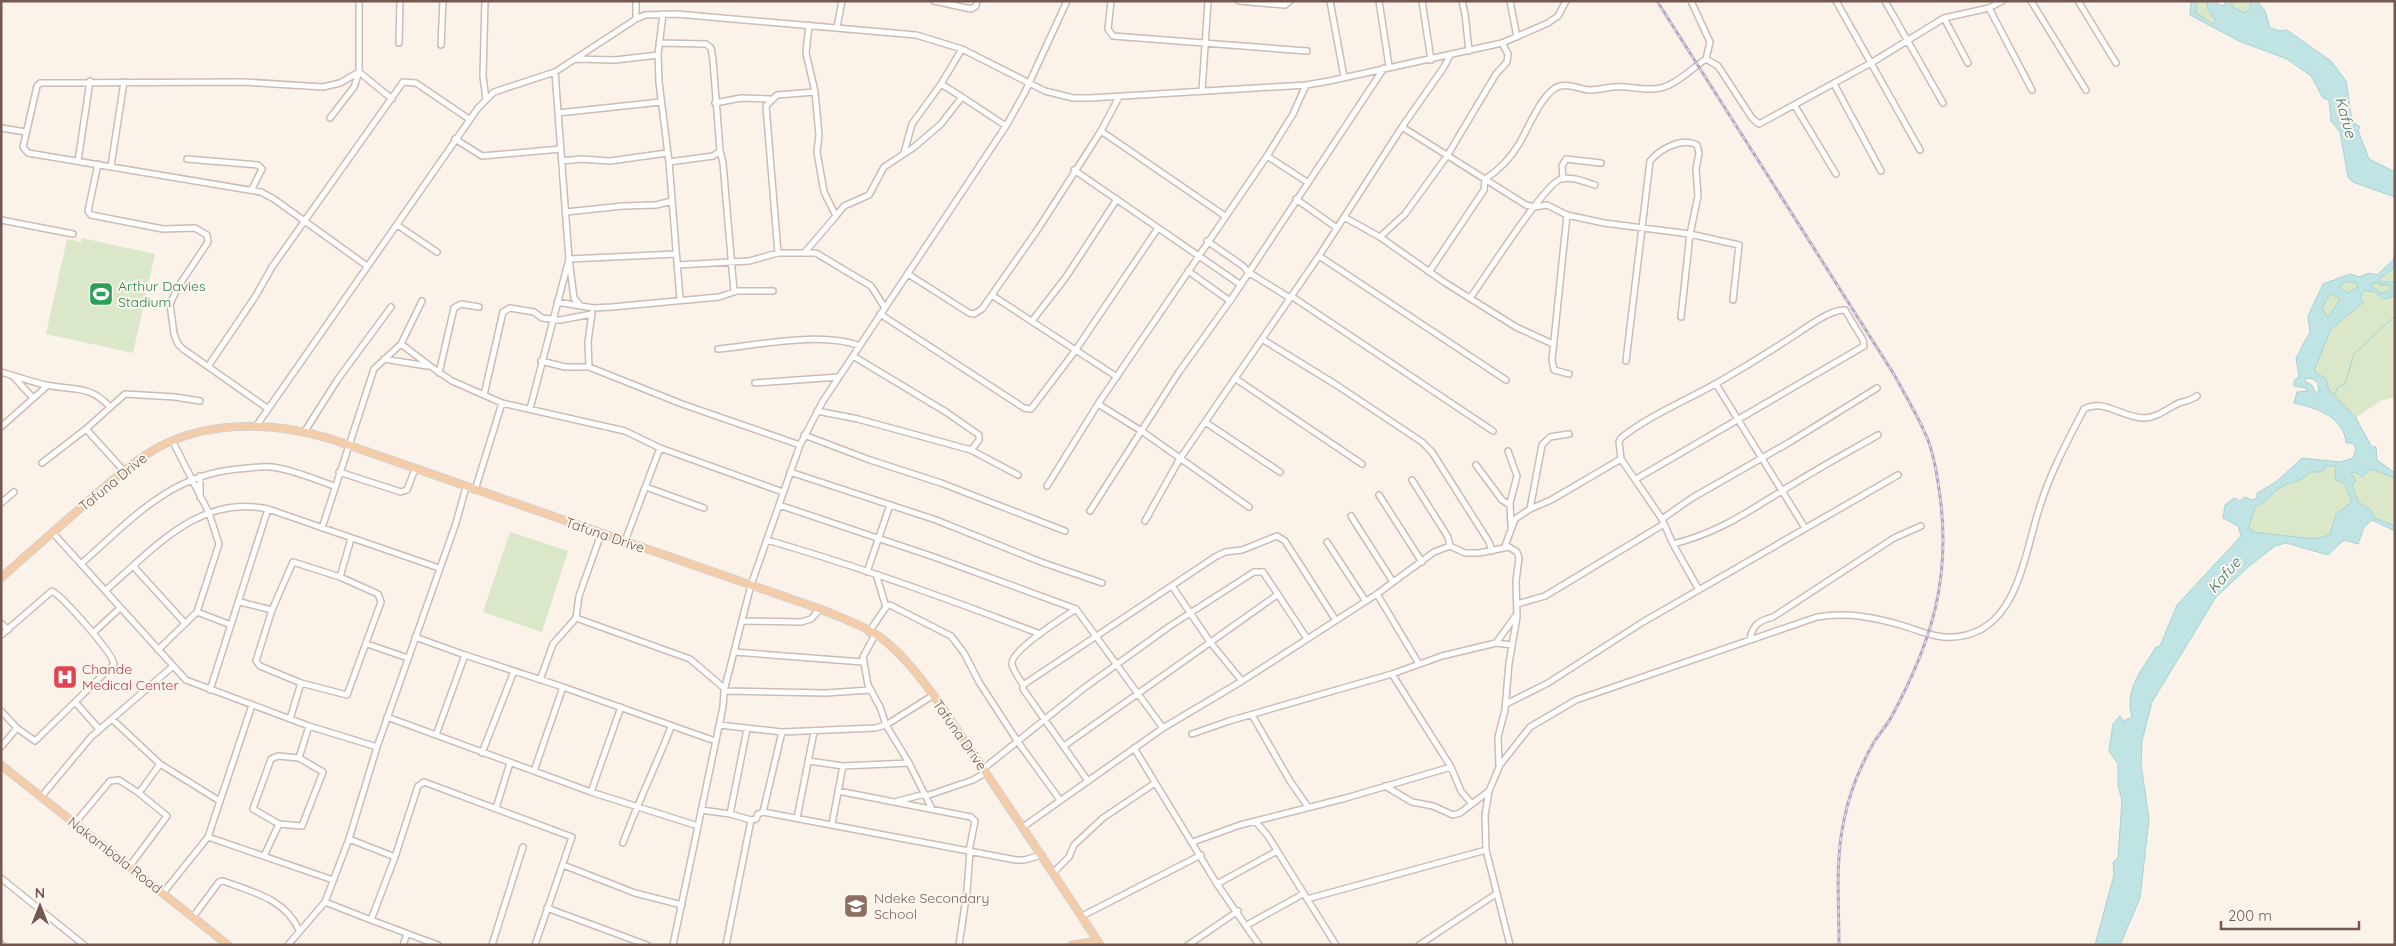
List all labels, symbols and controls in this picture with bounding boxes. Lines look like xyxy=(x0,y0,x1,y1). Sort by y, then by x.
water label: Kafue xyxy=(2331,94,2361,140)
place label: Arthur Davies Stadium xyxy=(118,277,206,311)
sports icon: Arthur Davies Stadium xyxy=(88,281,114,307)
street label: Tafuna Drive xyxy=(75,449,151,515)
street label: Tafuna Drive xyxy=(563,513,647,557)
water label: Kafue xyxy=(2203,553,2245,597)
place label: Chande Medical Center xyxy=(82,660,179,694)
hospital icon: Chande Medical Center xyxy=(52,664,78,690)
street label: Tafuna Drive xyxy=(929,696,991,774)
street label: Nakambala Road xyxy=(64,813,166,897)
north arrow xyxy=(15,881,65,931)
text: N xyxy=(35,884,45,902)
place label: Ndeke Secondary School xyxy=(874,889,989,923)
school or university icon: Ndeke Secondary School xyxy=(843,893,869,919)
scale bar xyxy=(2221,898,2358,930)
text: 200 m xyxy=(2228,906,2272,925)

